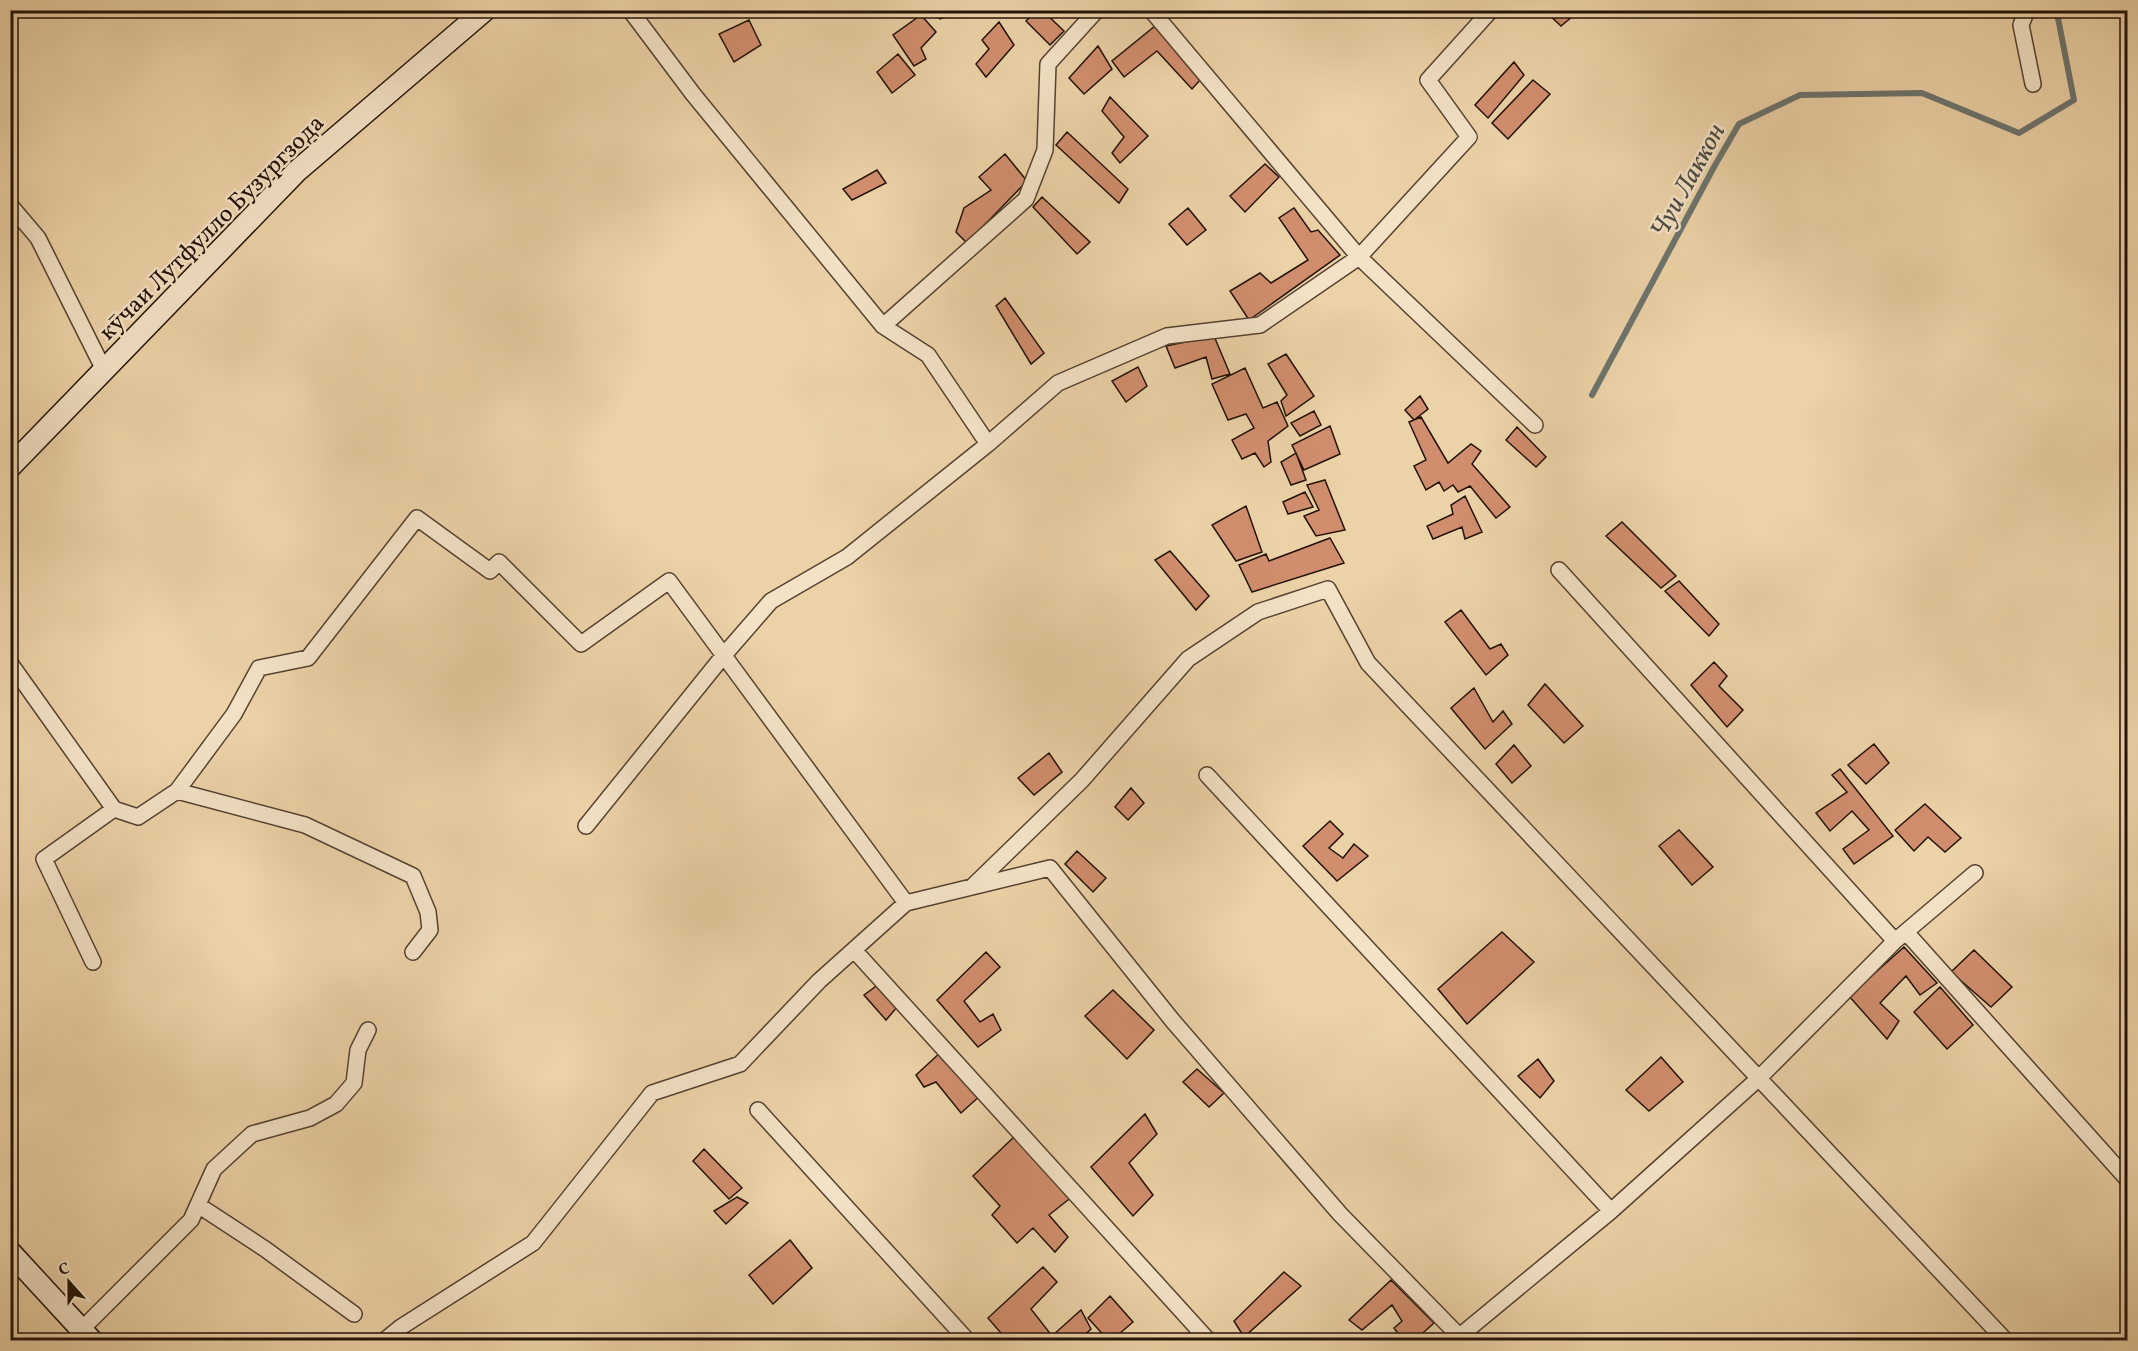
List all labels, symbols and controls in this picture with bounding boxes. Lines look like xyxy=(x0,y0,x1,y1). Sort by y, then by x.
street label: кӯчаи Лутфулло Бузургзода xyxy=(92,108,333,349)
water label: Чуи Лаккон xyxy=(1642,117,1735,245)
north arrow xyxy=(39,1252,99,1312)
text: С xyxy=(56,1258,73,1282)

